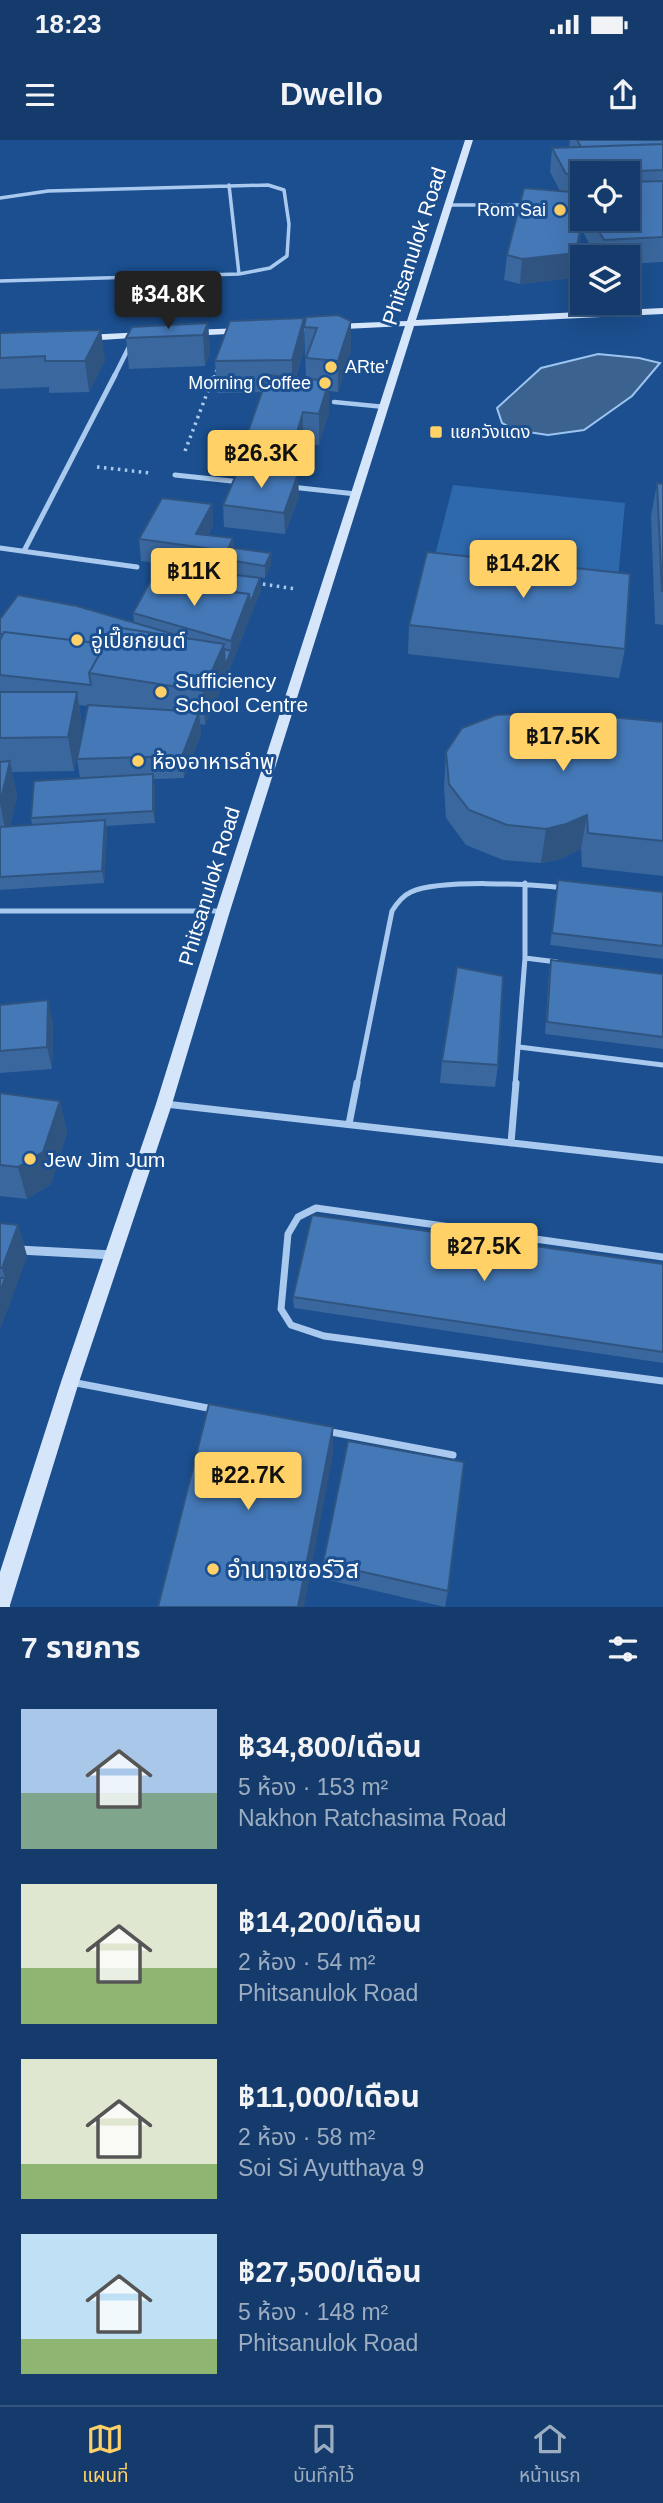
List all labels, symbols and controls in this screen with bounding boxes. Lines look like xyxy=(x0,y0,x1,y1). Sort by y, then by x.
text: 18:23 xyxy=(35,9,102,39)
icon: menu xyxy=(21,76,59,114)
text: Dwello xyxy=(280,76,383,112)
icon: share xyxy=(604,76,642,114)
map controls xyxy=(570,161,640,315)
button: locate xyxy=(570,161,640,231)
street label: Phitsanulok Road xyxy=(378,164,450,328)
place label: Rom Sai xyxy=(477,200,546,220)
marker: Rom Sai xyxy=(552,202,568,218)
button: layers xyxy=(570,245,640,315)
pin: ฿34.8K xyxy=(111,272,225,331)
text: ฿34.8K xyxy=(131,281,205,307)
place label: ARte' xyxy=(345,357,388,377)
marker: ARte' xyxy=(323,359,339,375)
place label: Morning Coffee xyxy=(188,373,311,393)
marker: Morning Coffee xyxy=(317,375,333,391)
place label: แยกวังแดง xyxy=(450,422,531,442)
marker: แยกวังแดง xyxy=(428,424,444,440)
pin: ฿26.3K xyxy=(204,430,318,490)
text: ฿26.3K xyxy=(224,440,298,466)
pin: ฿14.2K xyxy=(466,540,580,600)
pin: ฿11K xyxy=(153,548,235,608)
text: ฿14.2K xyxy=(486,550,560,576)
text: ฿11K xyxy=(167,558,221,584)
place label: อู่เปี๊ยกยนต์ xyxy=(91,626,186,654)
marker: อู่เปี๊ยกยนต์ xyxy=(69,632,85,648)
place label: Sufficiency School Centre xyxy=(175,669,308,716)
marker: Sufficiency School Centre xyxy=(153,684,169,700)
pin: ฿17.5K xyxy=(506,714,620,773)
text: ฿17.5K xyxy=(526,723,600,749)
place label: ห้องอาหารลำพู xyxy=(152,750,274,775)
marker: ห้องอาหารลำพู xyxy=(130,753,146,769)
street label: Phitsanulok Road xyxy=(174,804,244,968)
place label: Jew Jim Jum xyxy=(44,1148,165,1171)
marker: Jew Jim Jum xyxy=(22,1151,38,1167)
pin: ฿27.5K xyxy=(427,1224,541,1283)
text: ฿27.5K xyxy=(447,1233,521,1259)
pin: ฿22.7K xyxy=(191,1452,305,1512)
text: ฿22.7K xyxy=(211,1462,285,1488)
place label: อำนาจเซอร์วิส xyxy=(227,1556,359,1583)
marker: อำนาจเซอร์วิส xyxy=(205,1561,221,1577)
icon: filters xyxy=(604,1630,642,1668)
text: 7 รายการ xyxy=(21,1631,141,1664)
text: ฿34,800/เดือน xyxy=(238,1730,422,1763)
icon: home xyxy=(77,1737,161,1821)
text: 5 ห้อง · 153 m² xyxy=(238,1774,388,1800)
text: Nakhon Ratchasima Road xyxy=(238,1805,506,1831)
text: ฿14,200/เดือน xyxy=(238,1905,422,1938)
icon: home xyxy=(77,1912,161,1996)
text: 2 ห้อง · 54 m² xyxy=(238,1949,375,1975)
text: Phitsanulok Road xyxy=(238,1980,418,2006)
text: ฿11,000/เดือน xyxy=(238,2080,420,2113)
icon: home xyxy=(77,2087,161,2171)
text: 2 ห้อง · 58 m² xyxy=(238,2124,375,2150)
text: Soi Si Ayutthaya 9 xyxy=(238,2155,424,2181)
text: ฿27,500/เดือน xyxy=(238,2255,422,2288)
icon: home xyxy=(77,2262,161,2346)
text: 5 ห้อง · 148 m² xyxy=(238,2299,388,2325)
text: Phitsanulok Road xyxy=(238,2330,418,2356)
tab: แผนที่ xyxy=(82,2420,129,2491)
tab: บันทึกไว้ xyxy=(293,2420,354,2491)
tab: หน้าแรก xyxy=(519,2420,581,2491)

